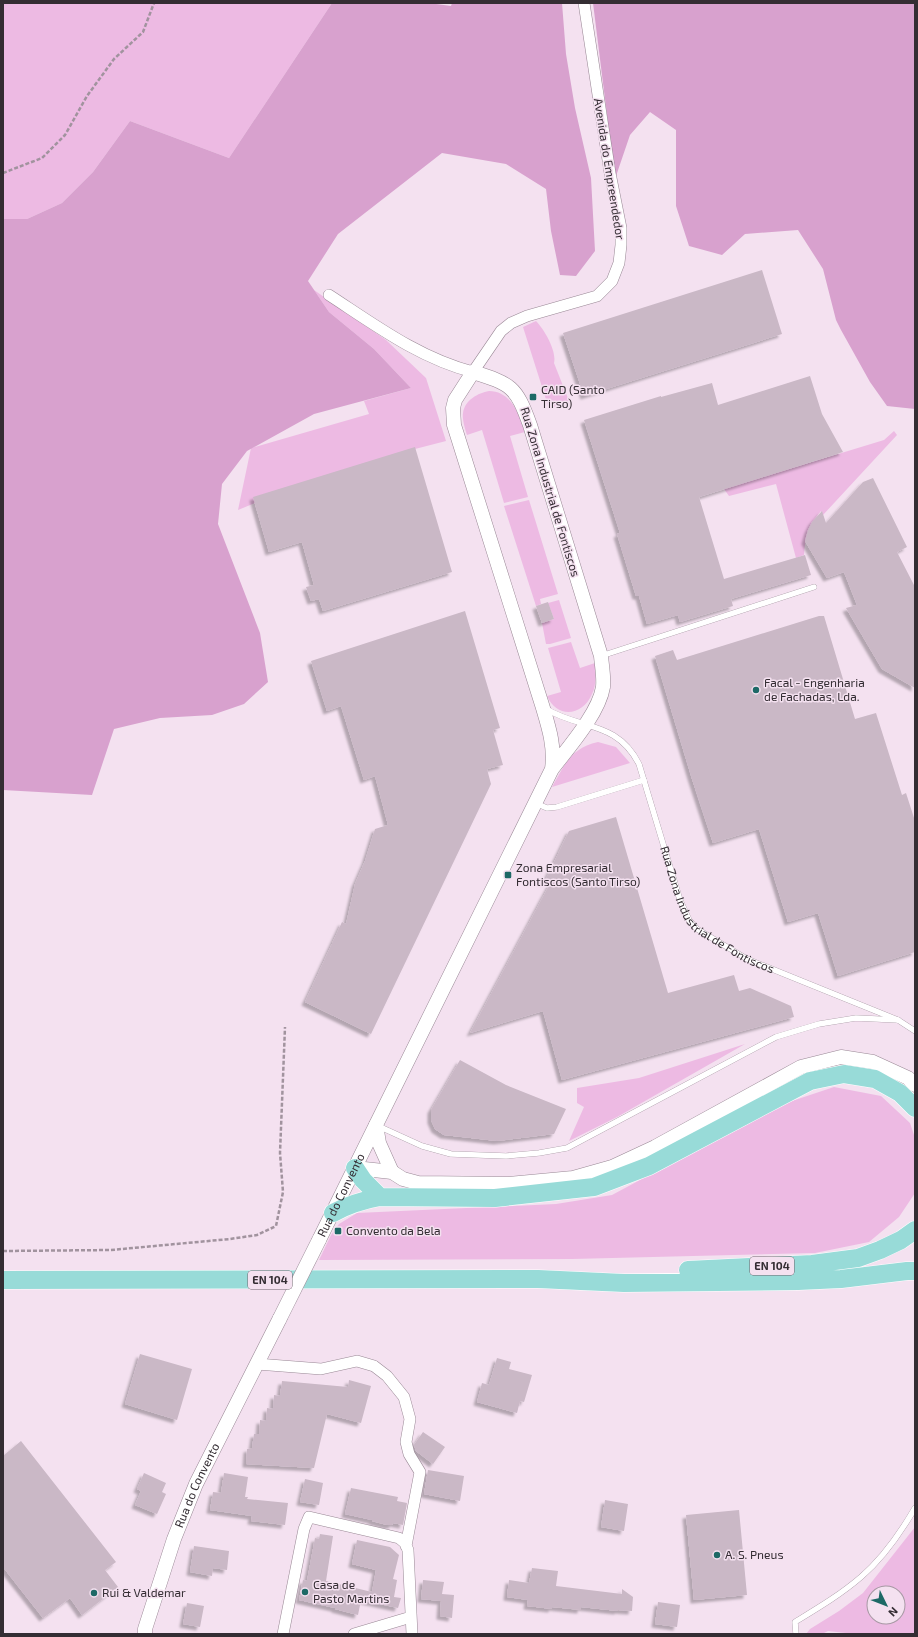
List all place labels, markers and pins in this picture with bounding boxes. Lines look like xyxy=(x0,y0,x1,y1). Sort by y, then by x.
place label: CAID (Santo Tirso) xyxy=(541,382,605,410)
marker: CAID (Santo Tirso) xyxy=(528,392,538,402)
place label: Facal - Engenharia de Fachadas, Lda. xyxy=(764,675,865,703)
marker: Facal - Engenharia de Fachadas, Lda. xyxy=(751,685,761,695)
place label: Zona Empresarial Fontiscos (Santo Tirso) xyxy=(516,860,640,888)
marker: Zona Empresarial Fontiscos (Santo Tirso) xyxy=(503,870,513,880)
place label: Convento da Bela xyxy=(346,1223,441,1237)
marker: Convento da Bela xyxy=(333,1226,343,1236)
place label: A. S. Pneus xyxy=(725,1547,783,1561)
marker: A. S. Pneus xyxy=(712,1550,722,1560)
place label: Casa de Pasto Martins xyxy=(313,1577,389,1605)
place label: Rui & Valdemar xyxy=(102,1585,186,1599)
marker: Casa de Pasto Martins xyxy=(300,1587,310,1597)
marker: Rui & Valdemar xyxy=(89,1588,99,1598)

